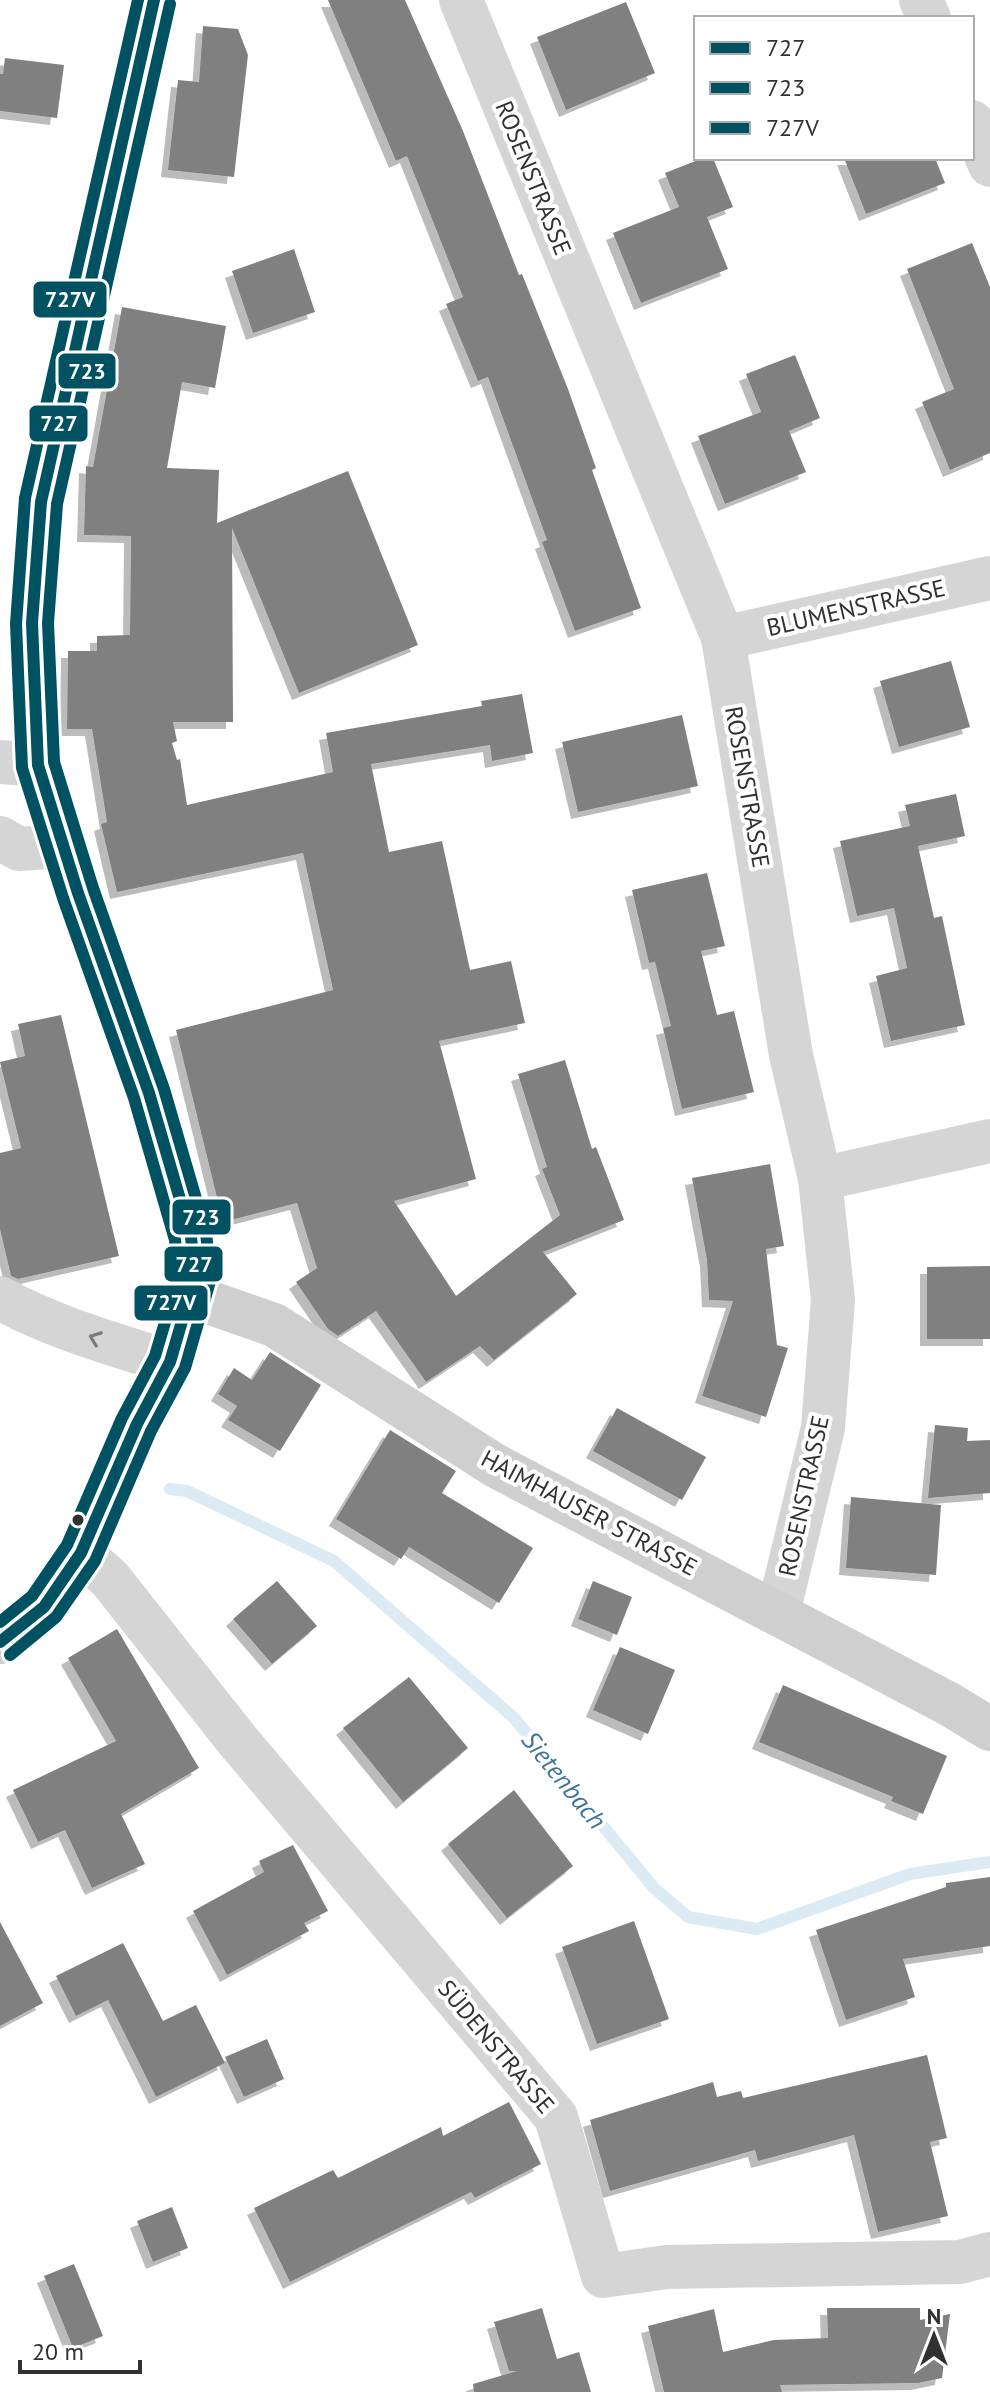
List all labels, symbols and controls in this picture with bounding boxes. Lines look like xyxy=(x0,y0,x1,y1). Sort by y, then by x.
legend xyxy=(694,16,974,160)
text: 727 xyxy=(766,32,805,63)
text: 723 xyxy=(766,72,805,103)
street label: ROSENSTRASSE xyxy=(488,96,578,259)
text: 727V xyxy=(766,112,819,143)
line badge: 727V xyxy=(32,280,108,319)
text: 727V xyxy=(45,285,96,313)
line badge: 723 xyxy=(57,352,117,390)
text: 723 xyxy=(68,357,106,385)
line badge: 727 xyxy=(28,404,89,443)
text: 727 xyxy=(40,409,78,437)
street label: BLUMENSTRASSE xyxy=(764,572,948,643)
street label: ROSENSTRASSE xyxy=(718,704,777,870)
line badge: 723 xyxy=(171,1198,232,1236)
text: 723 xyxy=(182,1203,220,1231)
line badge: 727 xyxy=(163,1245,224,1283)
text: 727 xyxy=(175,1250,213,1278)
line badge: 727V xyxy=(133,1284,209,1322)
text: 727V xyxy=(146,1288,197,1316)
one-way arrow xyxy=(89,1331,103,1347)
street label: ROSENSTRASSE xyxy=(771,1413,836,1579)
street label: HAIMHAUSER STRASSE xyxy=(476,1442,703,1583)
unlabelled marker xyxy=(70,1512,86,1528)
water label: Sietenbach xyxy=(515,1724,614,1835)
street label: SÜDENSTRASSE xyxy=(431,1973,561,2120)
north arrow xyxy=(894,2296,974,2376)
text: N xyxy=(927,2302,941,2330)
scale bar xyxy=(20,2324,140,2374)
text: 20 m xyxy=(32,2336,84,2367)

